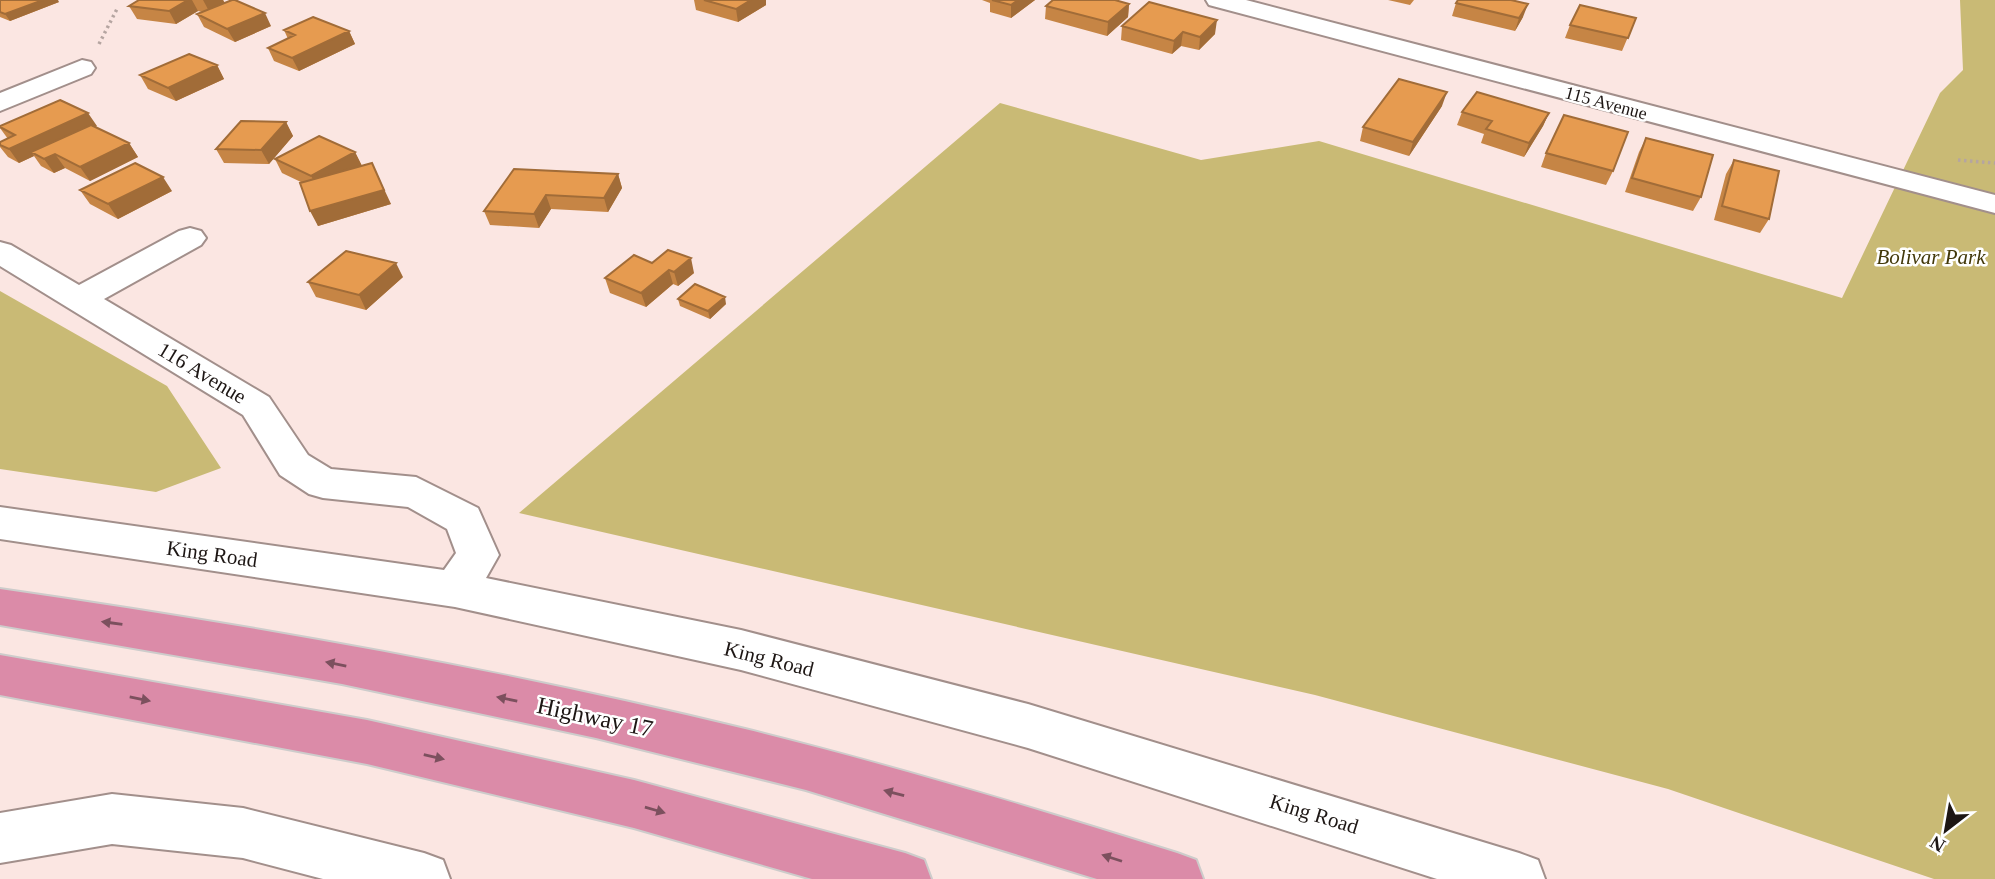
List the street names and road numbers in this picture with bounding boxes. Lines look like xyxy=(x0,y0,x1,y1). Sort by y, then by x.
street label: 115 Avenue xyxy=(1563,82,1649,124)
street label: 116 Avenue xyxy=(154,337,250,409)
street label: King Road xyxy=(165,536,260,572)
street label: King Road xyxy=(722,636,817,682)
street label: Highway 17 xyxy=(535,692,655,742)
street label: King Road xyxy=(1267,789,1362,839)

